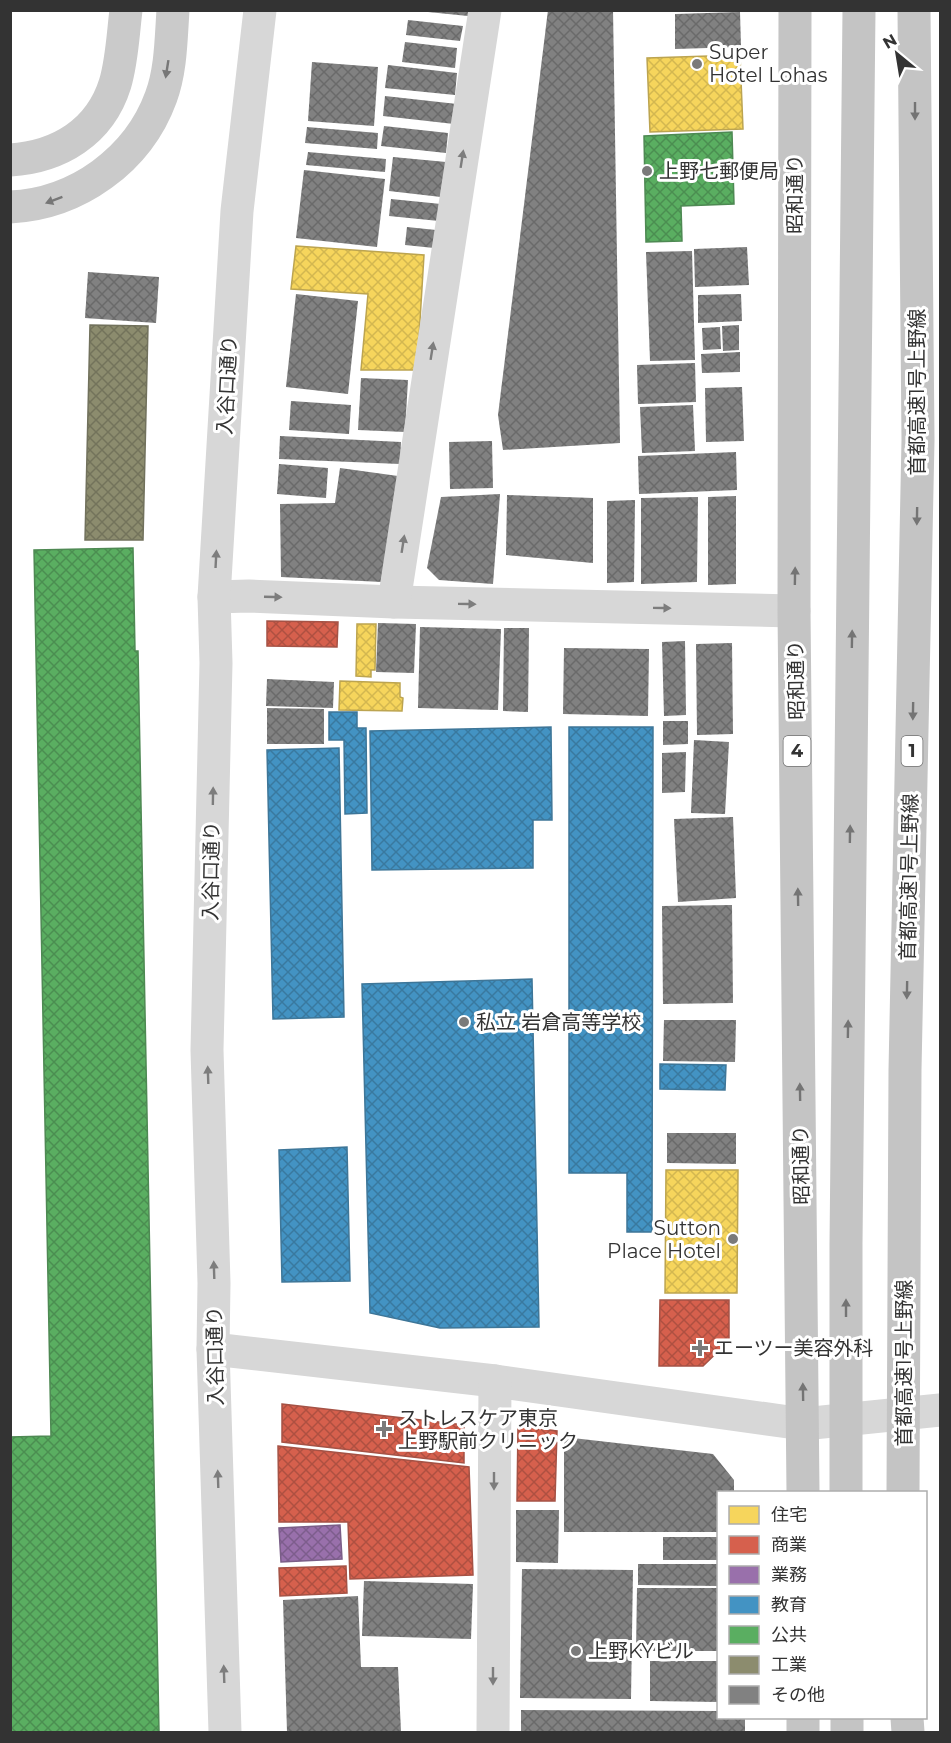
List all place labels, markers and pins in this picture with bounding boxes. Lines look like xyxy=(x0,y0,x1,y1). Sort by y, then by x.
place label: Super Hotel Lohas xyxy=(709,40,828,87)
marker: Super Hotel Lohas xyxy=(690,57,704,71)
place label: 上野七郵便局 xyxy=(659,159,779,183)
marker: 上野七郵便局 xyxy=(640,164,654,178)
place label: 私立 岩倉高等学校 xyxy=(476,1010,641,1034)
marker: 私立 岩倉高等学校 xyxy=(457,1015,471,1029)
place label: Sutton Place Hotel xyxy=(607,1216,721,1263)
marker: Sutton Place Hotel xyxy=(726,1232,740,1246)
place label: エーツー美容外科 xyxy=(714,1336,874,1360)
marker: エーツー美容外科 xyxy=(691,1339,709,1357)
place label: ストレスケア東京 上野駅前クリニック xyxy=(398,1406,578,1453)
marker: ストレスケア東京 上野駅前クリニック xyxy=(375,1420,393,1438)
place label: 上野KYビル xyxy=(588,1639,694,1663)
marker: 上野KYビル xyxy=(569,1644,583,1658)

